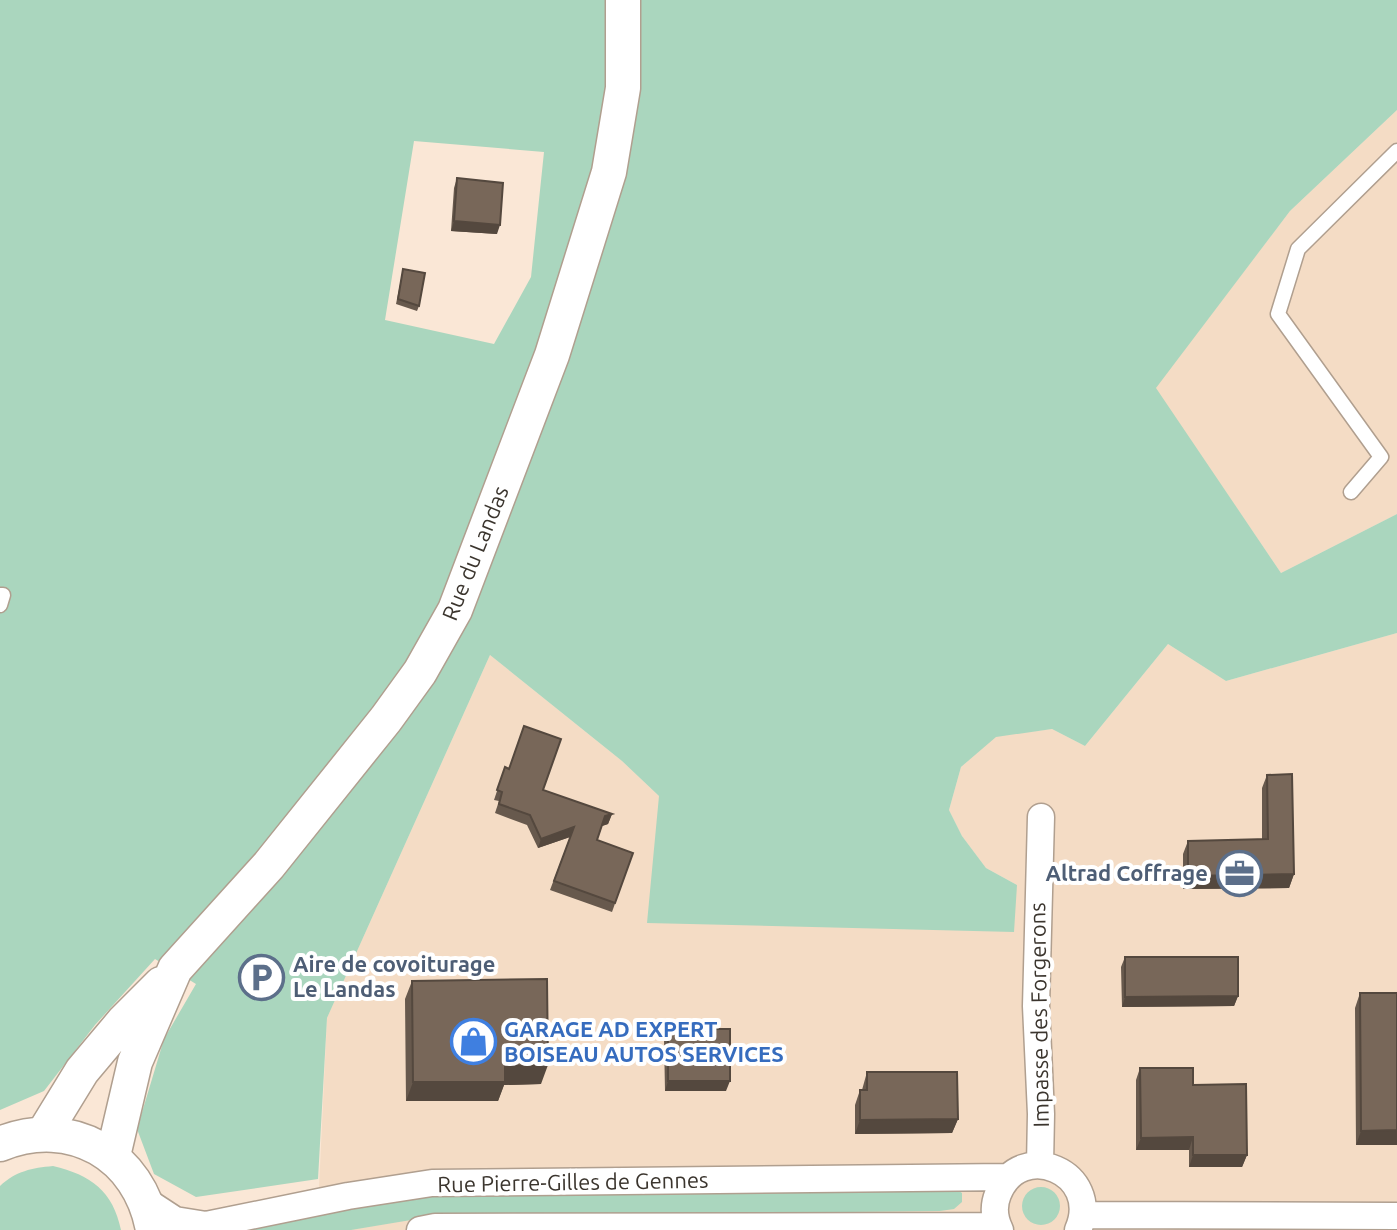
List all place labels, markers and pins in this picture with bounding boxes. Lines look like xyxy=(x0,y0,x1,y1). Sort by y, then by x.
office icon: Altrad Coffrage xyxy=(1215,849,1263,897)
place label: Altrad Coffrage xyxy=(1046,860,1208,885)
place label: Aire de covoiturage Le Landas xyxy=(293,951,495,1001)
parking icon: Aire de covoiturage Le Landas xyxy=(238,953,286,1001)
place label: GARAGE AD EXPERT BOISEAU AUTOS SERVICES xyxy=(504,1016,784,1066)
shop icon: GARAGE AD EXPERT BOISEAU AUTOS SERVICES xyxy=(449,1018,497,1066)

